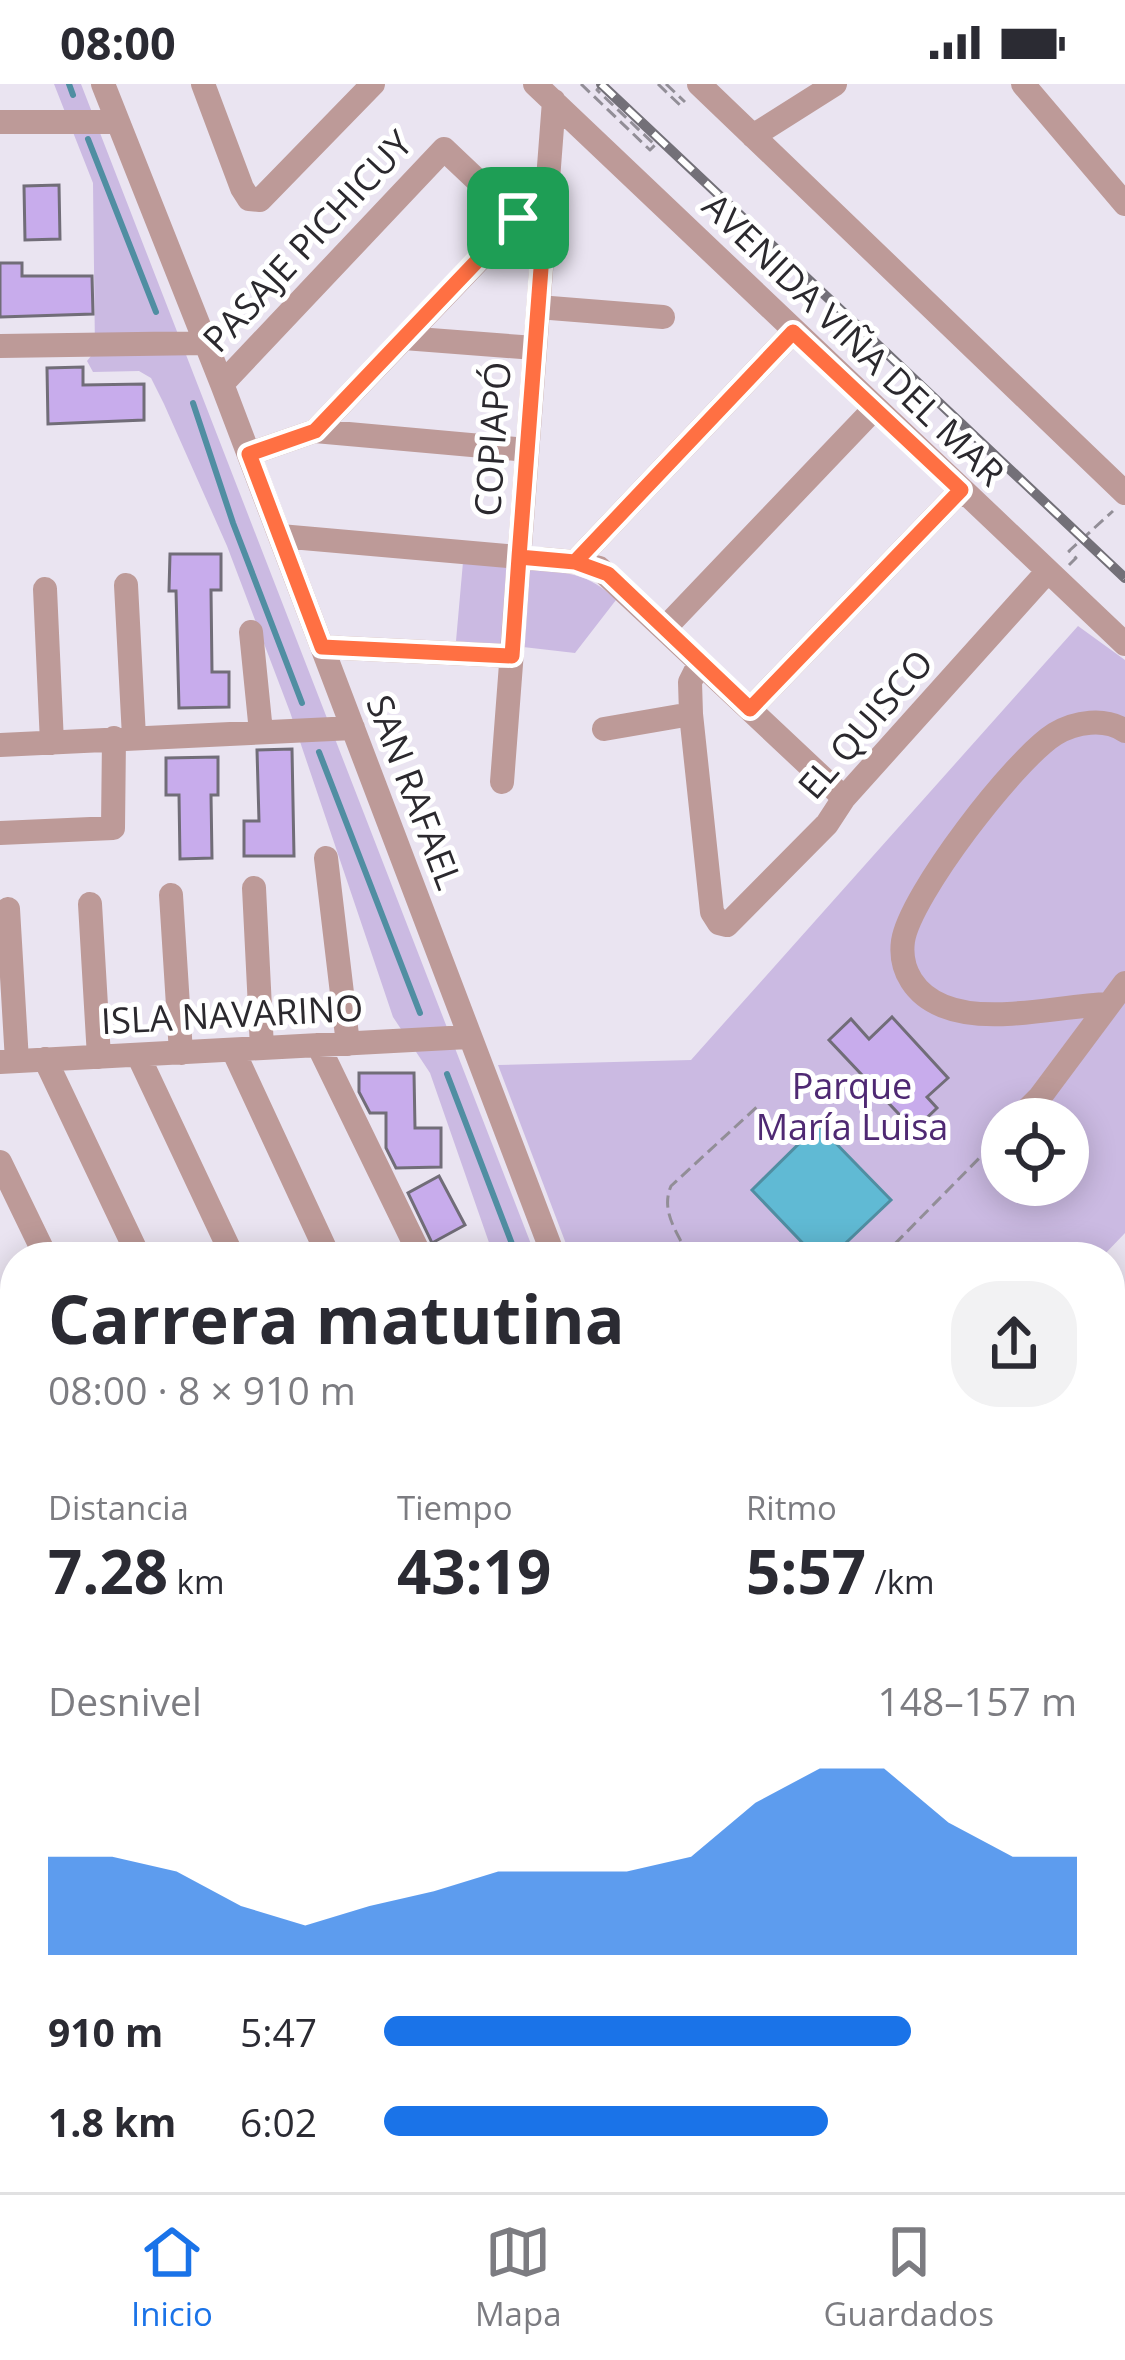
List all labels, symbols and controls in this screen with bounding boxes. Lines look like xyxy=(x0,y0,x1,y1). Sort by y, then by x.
text: 08:00 xyxy=(60,12,176,73)
street label: PASAJE PICHICUY xyxy=(192,119,423,362)
pin xyxy=(467,167,569,269)
street label: AVENIDA VIÑA DEL MAR xyxy=(692,182,1016,496)
icon: arrive xyxy=(485,185,551,251)
street label: COPIAPÓ xyxy=(462,360,522,518)
street label: EL QUISCO xyxy=(787,639,943,809)
street label: SAN RAFAEL xyxy=(356,688,474,896)
street label: ISLA NAVARINO xyxy=(100,983,364,1045)
park label: Parque María Luisa xyxy=(756,1061,948,1151)
map controls xyxy=(981,1098,1089,1206)
button: locate xyxy=(981,1098,1089,1206)
text: Carrera matutina xyxy=(48,1273,625,1363)
button: share xyxy=(951,1281,1077,1407)
text: 08:00 · 8 × 910 m xyxy=(48,1363,356,1416)
text: Distancia xyxy=(48,1485,189,1530)
text: Tiempo xyxy=(397,1485,513,1530)
text: Ritmo xyxy=(746,1485,837,1530)
text: 7.28 xyxy=(48,1530,168,1612)
text: 43:19 xyxy=(397,1530,551,1612)
text: 5:57 xyxy=(746,1530,866,1612)
text: km xyxy=(168,1559,225,1604)
text: /km xyxy=(866,1559,935,1604)
text: Desnivel xyxy=(48,1674,202,1727)
text: 148–157 m xyxy=(877,1674,1077,1727)
text: 910 m xyxy=(48,2005,163,2058)
text: 5:47 xyxy=(240,2005,317,2058)
text: 1.8 km xyxy=(48,2095,176,2148)
text: 6:02 xyxy=(240,2095,317,2148)
tab: Inicio xyxy=(131,2219,213,2336)
tab: Mapa xyxy=(475,2219,561,2336)
tab: Guardados xyxy=(824,2219,994,2336)

